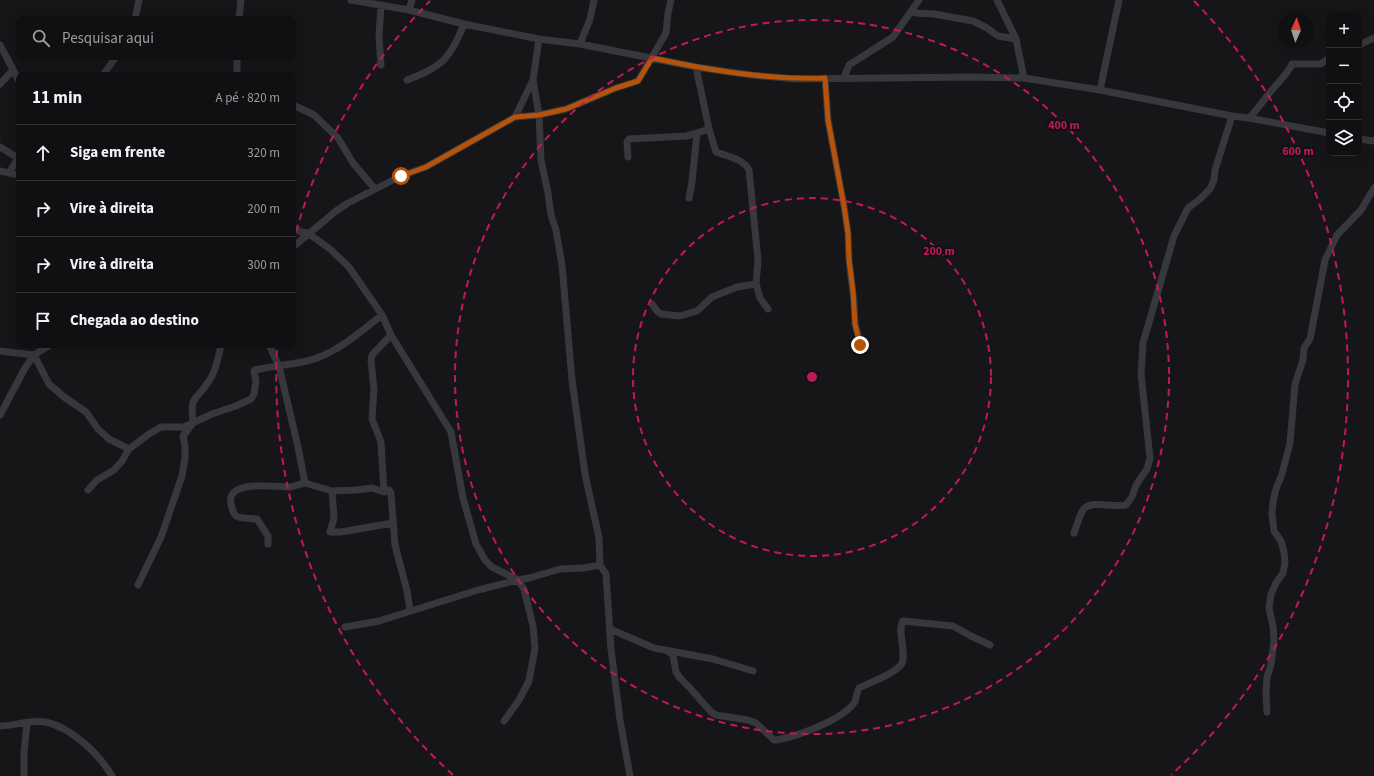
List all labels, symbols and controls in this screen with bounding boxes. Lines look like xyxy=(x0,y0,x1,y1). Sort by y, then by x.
north arrow xyxy=(1278,12,1314,48)
map controls xyxy=(1326,12,1362,156)
button: + xyxy=(1326,12,1362,48)
search box xyxy=(16,16,296,60)
icon: search xyxy=(30,27,52,49)
text: Pesquisar aqui xyxy=(62,28,154,49)
button: − xyxy=(1326,48,1362,84)
button: locate xyxy=(1326,84,1362,120)
text: 11 min xyxy=(32,86,82,110)
text: A pé · 820 m xyxy=(215,89,280,107)
text: 400 m xyxy=(1048,117,1080,134)
button: layers xyxy=(1326,120,1362,156)
icon: ahead xyxy=(32,142,54,164)
text: Siga em frente xyxy=(70,142,165,163)
text: 600 m xyxy=(1282,143,1314,160)
text: 320 m xyxy=(247,144,280,162)
route start xyxy=(392,167,410,185)
icon: right xyxy=(32,198,54,220)
text: Vire à direita xyxy=(70,198,154,219)
text: 200 m xyxy=(247,200,280,218)
text: 200 m xyxy=(923,243,955,260)
icon: right xyxy=(32,254,54,276)
text: Vire à direita xyxy=(70,254,154,275)
text: 300 m xyxy=(247,256,280,274)
icon: arrive xyxy=(32,310,54,332)
text: Chegada ao destino xyxy=(70,310,199,331)
route end xyxy=(851,336,869,354)
centre of rings xyxy=(805,370,819,384)

